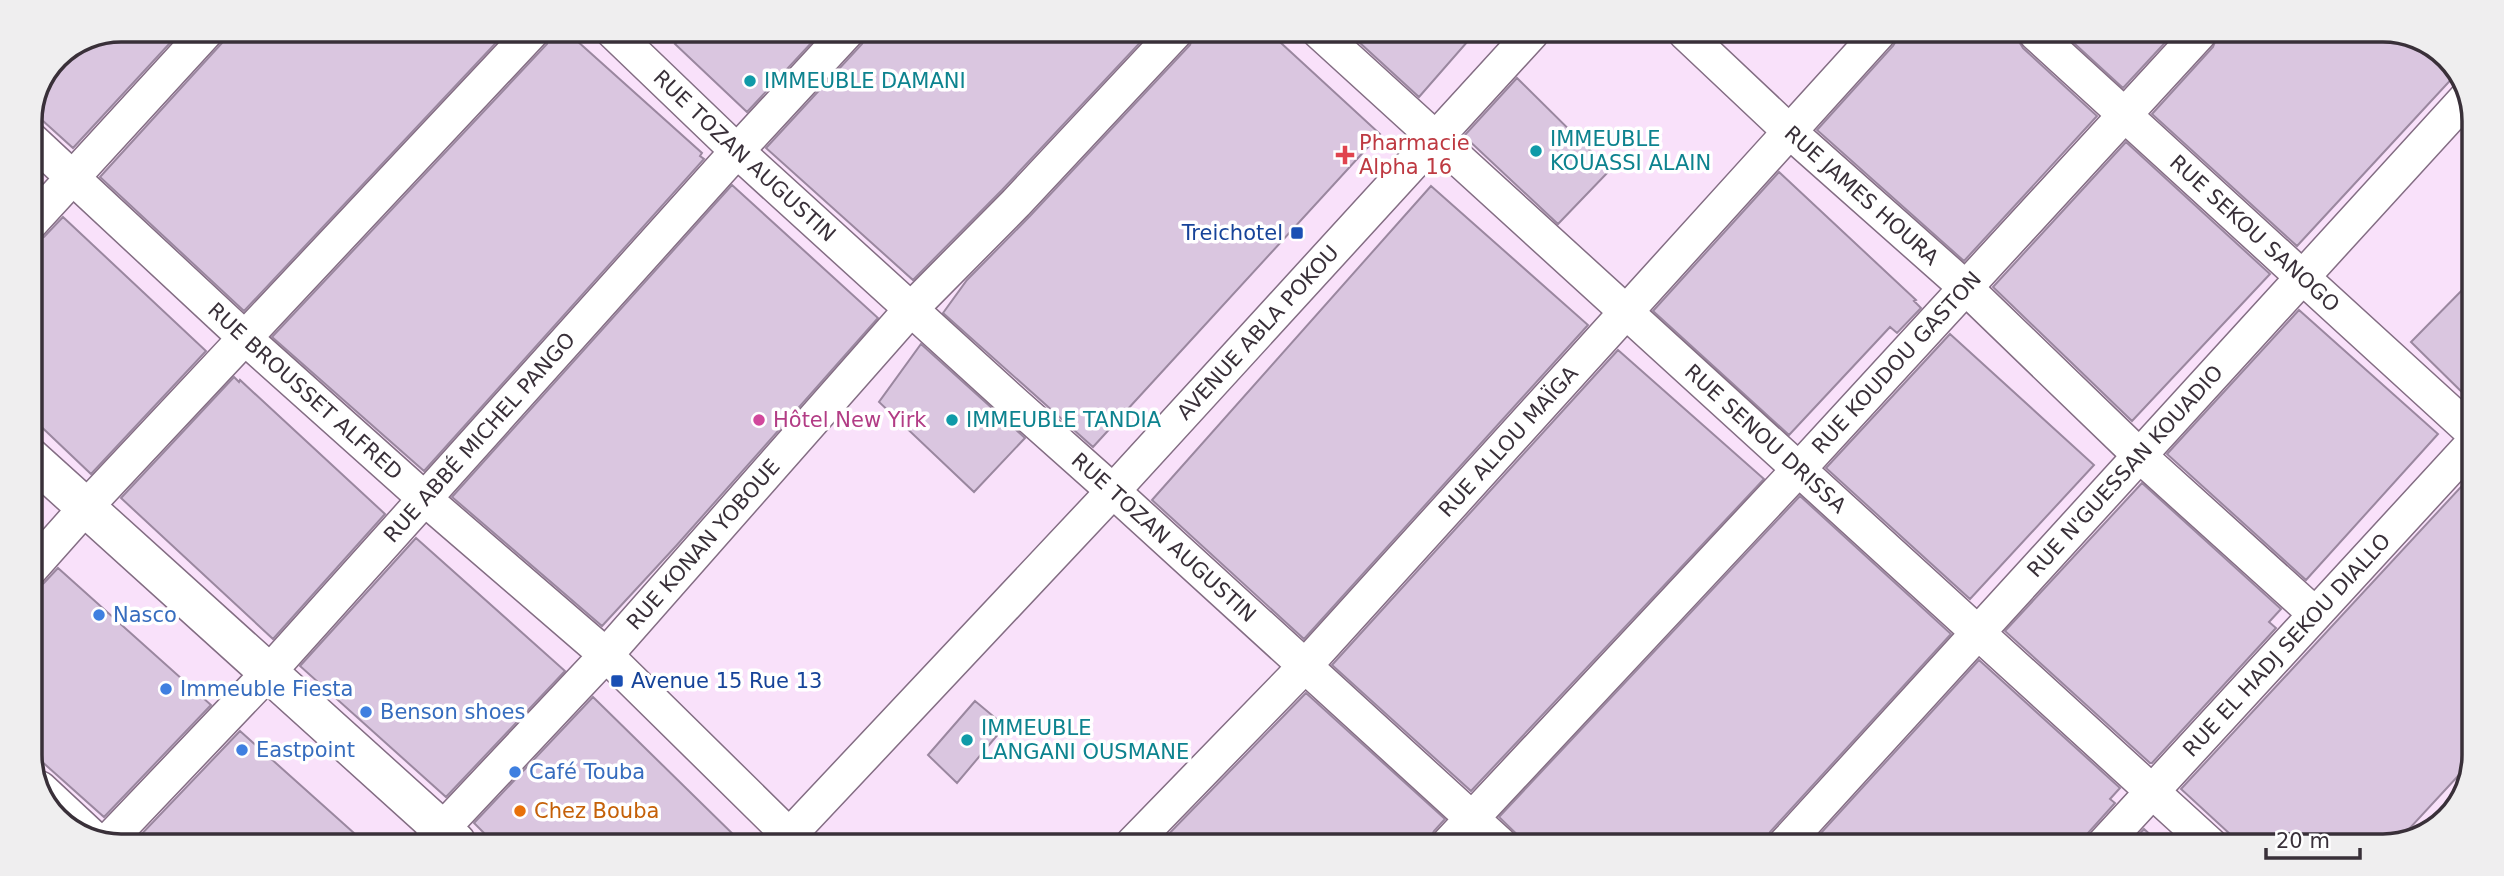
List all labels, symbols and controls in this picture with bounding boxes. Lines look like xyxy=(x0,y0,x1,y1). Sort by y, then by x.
street label: RUE TOZAN AUGUSTIN xyxy=(648,65,840,246)
place label: IMMEUBLE DAMANI xyxy=(764,69,966,93)
marker: IMMEUBLE DAMANI xyxy=(742,73,758,89)
street label: RUE JAMES HOURA xyxy=(1780,121,1944,270)
place label: IMMEUBLE KOUASSI ALAIN xyxy=(1550,127,1711,175)
place label: Pharmacie Alpha 16 xyxy=(1359,131,1470,179)
marker: IMMEUBLE KOUASSI ALAIN xyxy=(1528,143,1544,159)
marker: Pharmacie Alpha 16 xyxy=(1337,147,1353,163)
street label: RUE SEKOU SANOGO xyxy=(2165,150,2344,317)
place label: Treichotel xyxy=(1181,221,1283,245)
marker: Treichotel xyxy=(1289,225,1305,241)
street label: AVENUE ABLA POKOU xyxy=(1172,240,1344,425)
street label: RUE KOUDOU GASTON xyxy=(1807,267,1986,459)
street label: RUE BROUSSET ALFRED xyxy=(203,298,407,485)
street label: RUE ABBÉ MICHEL PANGO xyxy=(379,328,580,547)
street label: RUE SENOU DRISSA xyxy=(1680,360,1851,519)
street label: RUE ALLOU MAÏGA xyxy=(1434,361,1583,522)
street label: RUE N'GUESSAN KOUADIO xyxy=(2023,361,2228,582)
place label: Hôtel New Yirk xyxy=(773,408,927,432)
place label: IMMEUBLE TANDIA xyxy=(966,408,1162,432)
marker: Hôtel New Yirk xyxy=(751,412,767,428)
marker: IMMEUBLE TANDIA xyxy=(944,412,960,428)
street label: RUE TOZAN AUGUSTIN xyxy=(1067,448,1261,627)
street label: RUE KONAN YOBOUE xyxy=(622,454,785,635)
street label: RUE EL HADJ SEKOU DIALLO xyxy=(2178,529,2395,762)
place label: Nasco xyxy=(113,603,177,627)
marker: Nasco xyxy=(91,607,107,623)
place label: Avenue 15 Rue 13 xyxy=(631,669,822,693)
marker: Avenue 15 Rue 13 xyxy=(609,673,625,689)
place label: Immeuble Fiesta xyxy=(180,677,353,701)
marker: Immeuble Fiesta xyxy=(158,681,174,697)
place label: Benson shoes xyxy=(380,700,525,724)
marker: Benson shoes xyxy=(358,704,374,720)
place label: IMMEUBLE LANGANI OUSMANE xyxy=(981,716,1189,764)
marker: IMMEUBLE LANGANI OUSMANE xyxy=(959,732,975,748)
place label: Eastpoint xyxy=(256,738,355,762)
marker: Eastpoint xyxy=(234,742,250,758)
place label: Café Touba xyxy=(529,760,645,784)
marker: Café Touba xyxy=(507,764,523,780)
place label: Chez Bouba xyxy=(534,799,659,823)
marker: Chez Bouba xyxy=(512,803,528,819)
scale bar xyxy=(2266,816,2360,860)
text: 20 m xyxy=(2276,829,2330,853)

